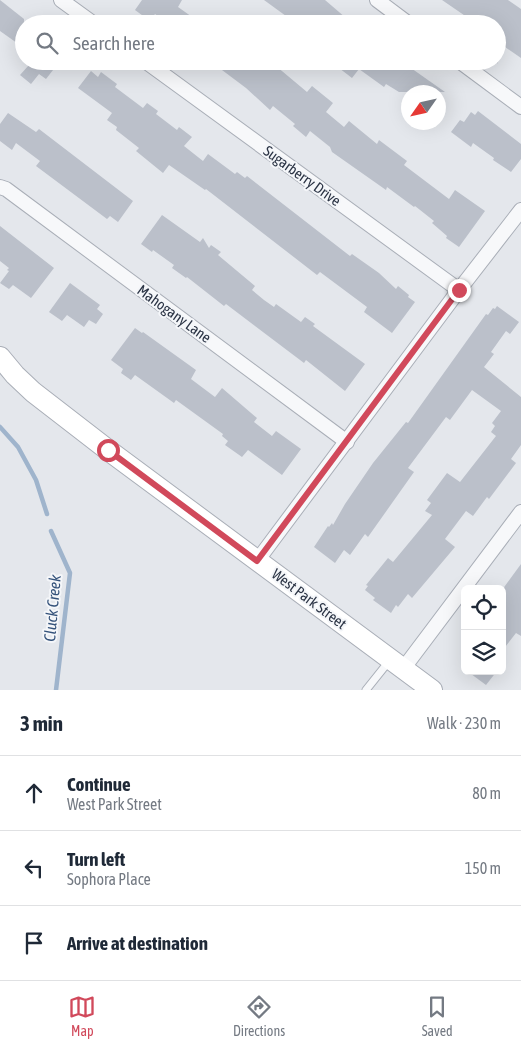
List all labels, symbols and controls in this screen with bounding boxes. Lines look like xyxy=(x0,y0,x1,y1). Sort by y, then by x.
search box xyxy=(15,15,506,70)
icon: search xyxy=(33,29,61,57)
text: Search here xyxy=(73,32,155,54)
north arrow xyxy=(401,85,446,130)
street label: Sugarberry Drive xyxy=(260,142,344,209)
route end xyxy=(448,279,471,302)
street label: Mahogany Lane xyxy=(134,281,215,346)
route start xyxy=(97,439,120,462)
street label: West Park Street xyxy=(269,565,350,632)
water label: Cluck Creek xyxy=(40,573,64,642)
map controls xyxy=(461,585,506,675)
button: locate xyxy=(461,585,506,630)
button: layers xyxy=(461,630,506,675)
text: 3 min xyxy=(20,711,63,735)
text: Walk · 230 m xyxy=(427,714,501,732)
text: Continue xyxy=(67,773,131,795)
icon: ahead xyxy=(20,779,48,807)
text: 80 m xyxy=(472,784,501,802)
text: West Park Street xyxy=(67,795,162,813)
text: Turn left xyxy=(67,848,125,870)
icon: left xyxy=(20,854,48,882)
text: 150 m xyxy=(465,859,501,877)
text: Sophora Place xyxy=(67,870,151,888)
icon: arrive xyxy=(20,929,48,957)
text: Arrive at destination xyxy=(67,932,208,954)
tab: Map xyxy=(68,993,96,1039)
tab: Directions xyxy=(233,993,285,1039)
tab: Saved xyxy=(422,993,453,1039)

